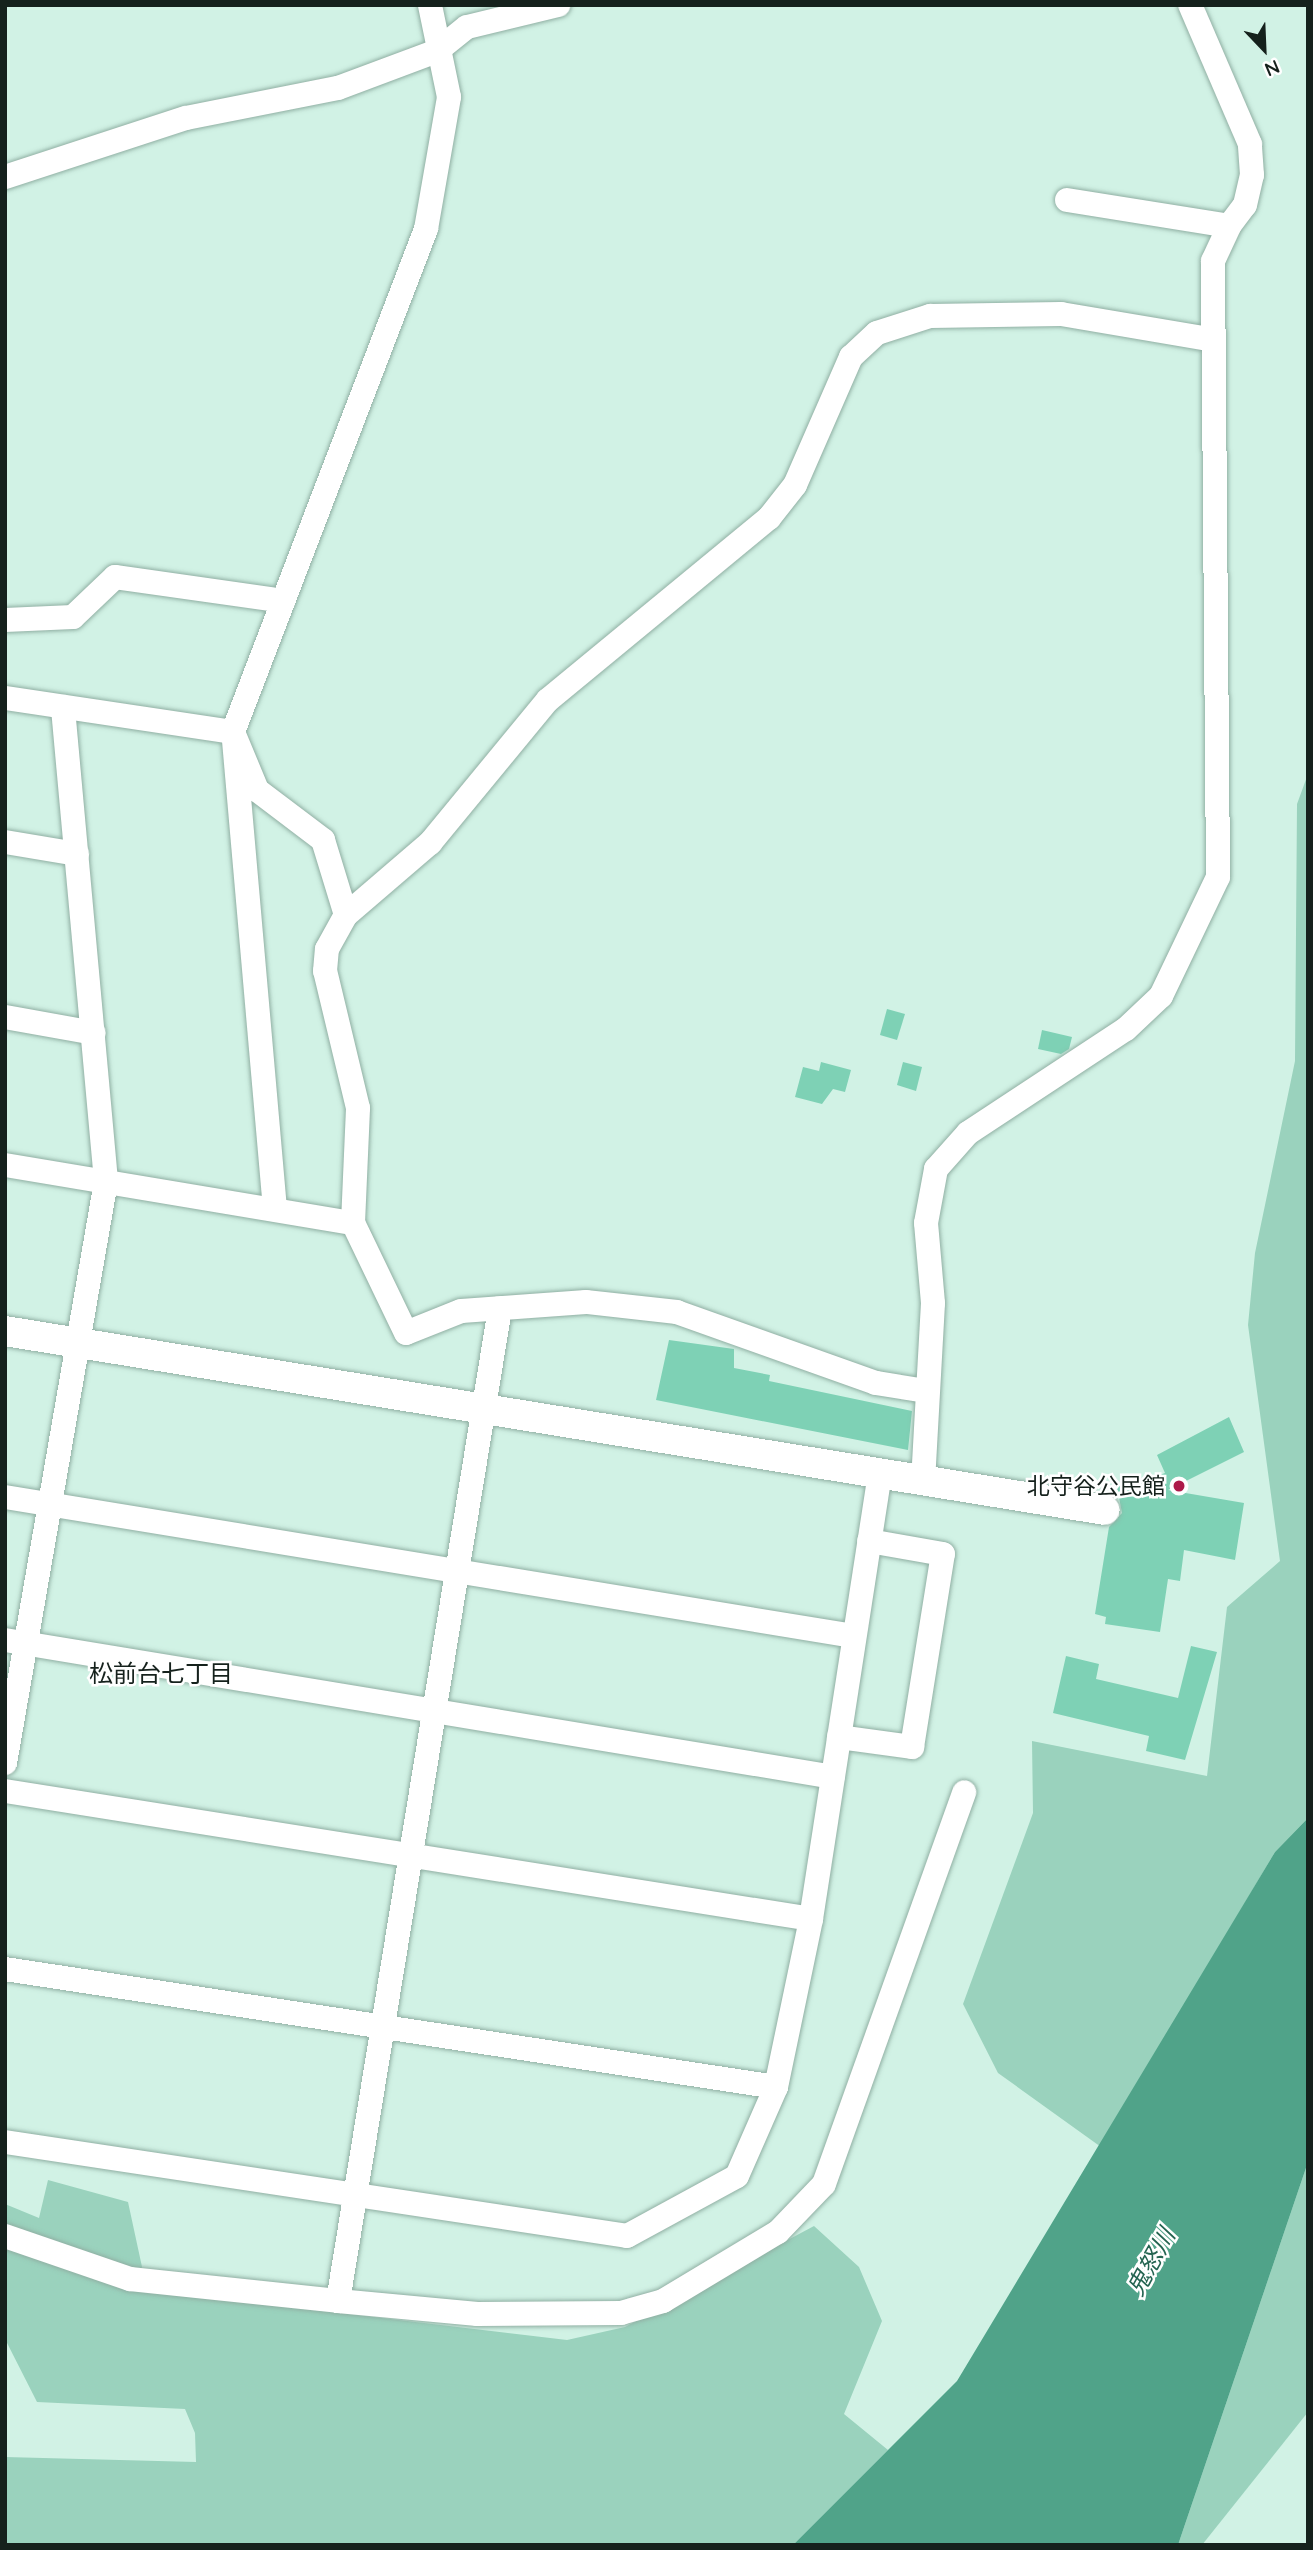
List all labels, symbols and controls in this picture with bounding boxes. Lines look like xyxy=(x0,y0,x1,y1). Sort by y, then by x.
north arrow xyxy=(1229,14,1299,84)
text: N xyxy=(1261,55,1283,82)
place label: 北守谷公民館 xyxy=(1027,1472,1165,1500)
marker: 北守谷公民館 xyxy=(1171,1478,1187,1494)
district label: 松前台七丁目 xyxy=(89,1660,233,1688)
water label: 鬼怒川 xyxy=(1121,2224,1181,2300)

